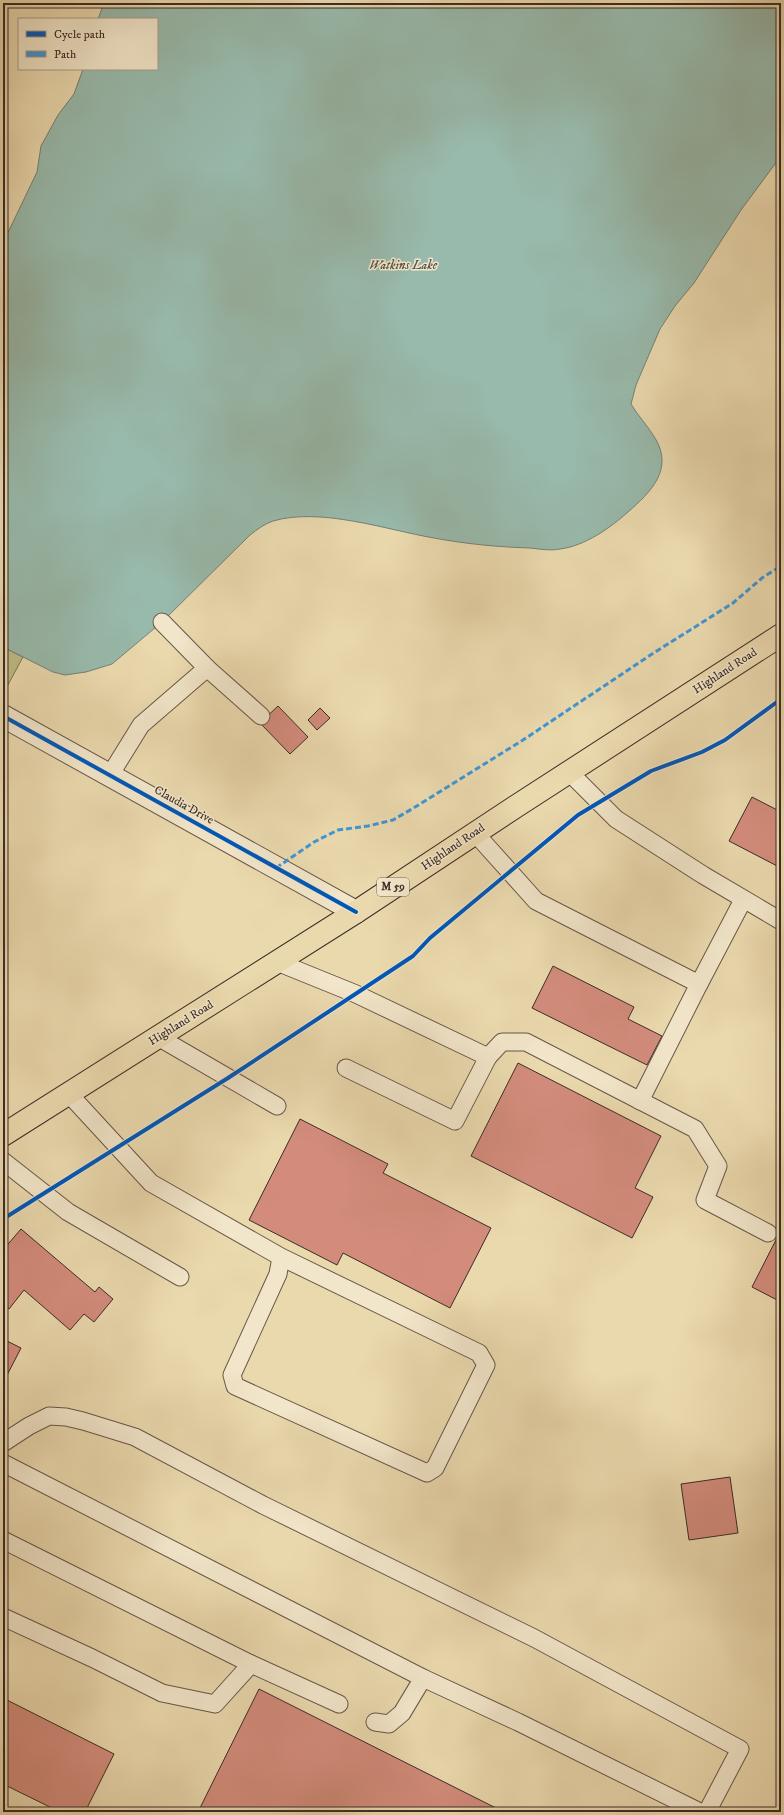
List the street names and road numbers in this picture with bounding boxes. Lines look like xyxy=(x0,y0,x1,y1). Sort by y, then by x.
street label: Highland Road xyxy=(690,645,760,697)
street label: Claudia Drive xyxy=(152,782,217,828)
street label: Highland Road xyxy=(418,820,488,874)
road number: M 59 xyxy=(377,878,409,896)
street label: Highland Road xyxy=(146,997,216,1049)

